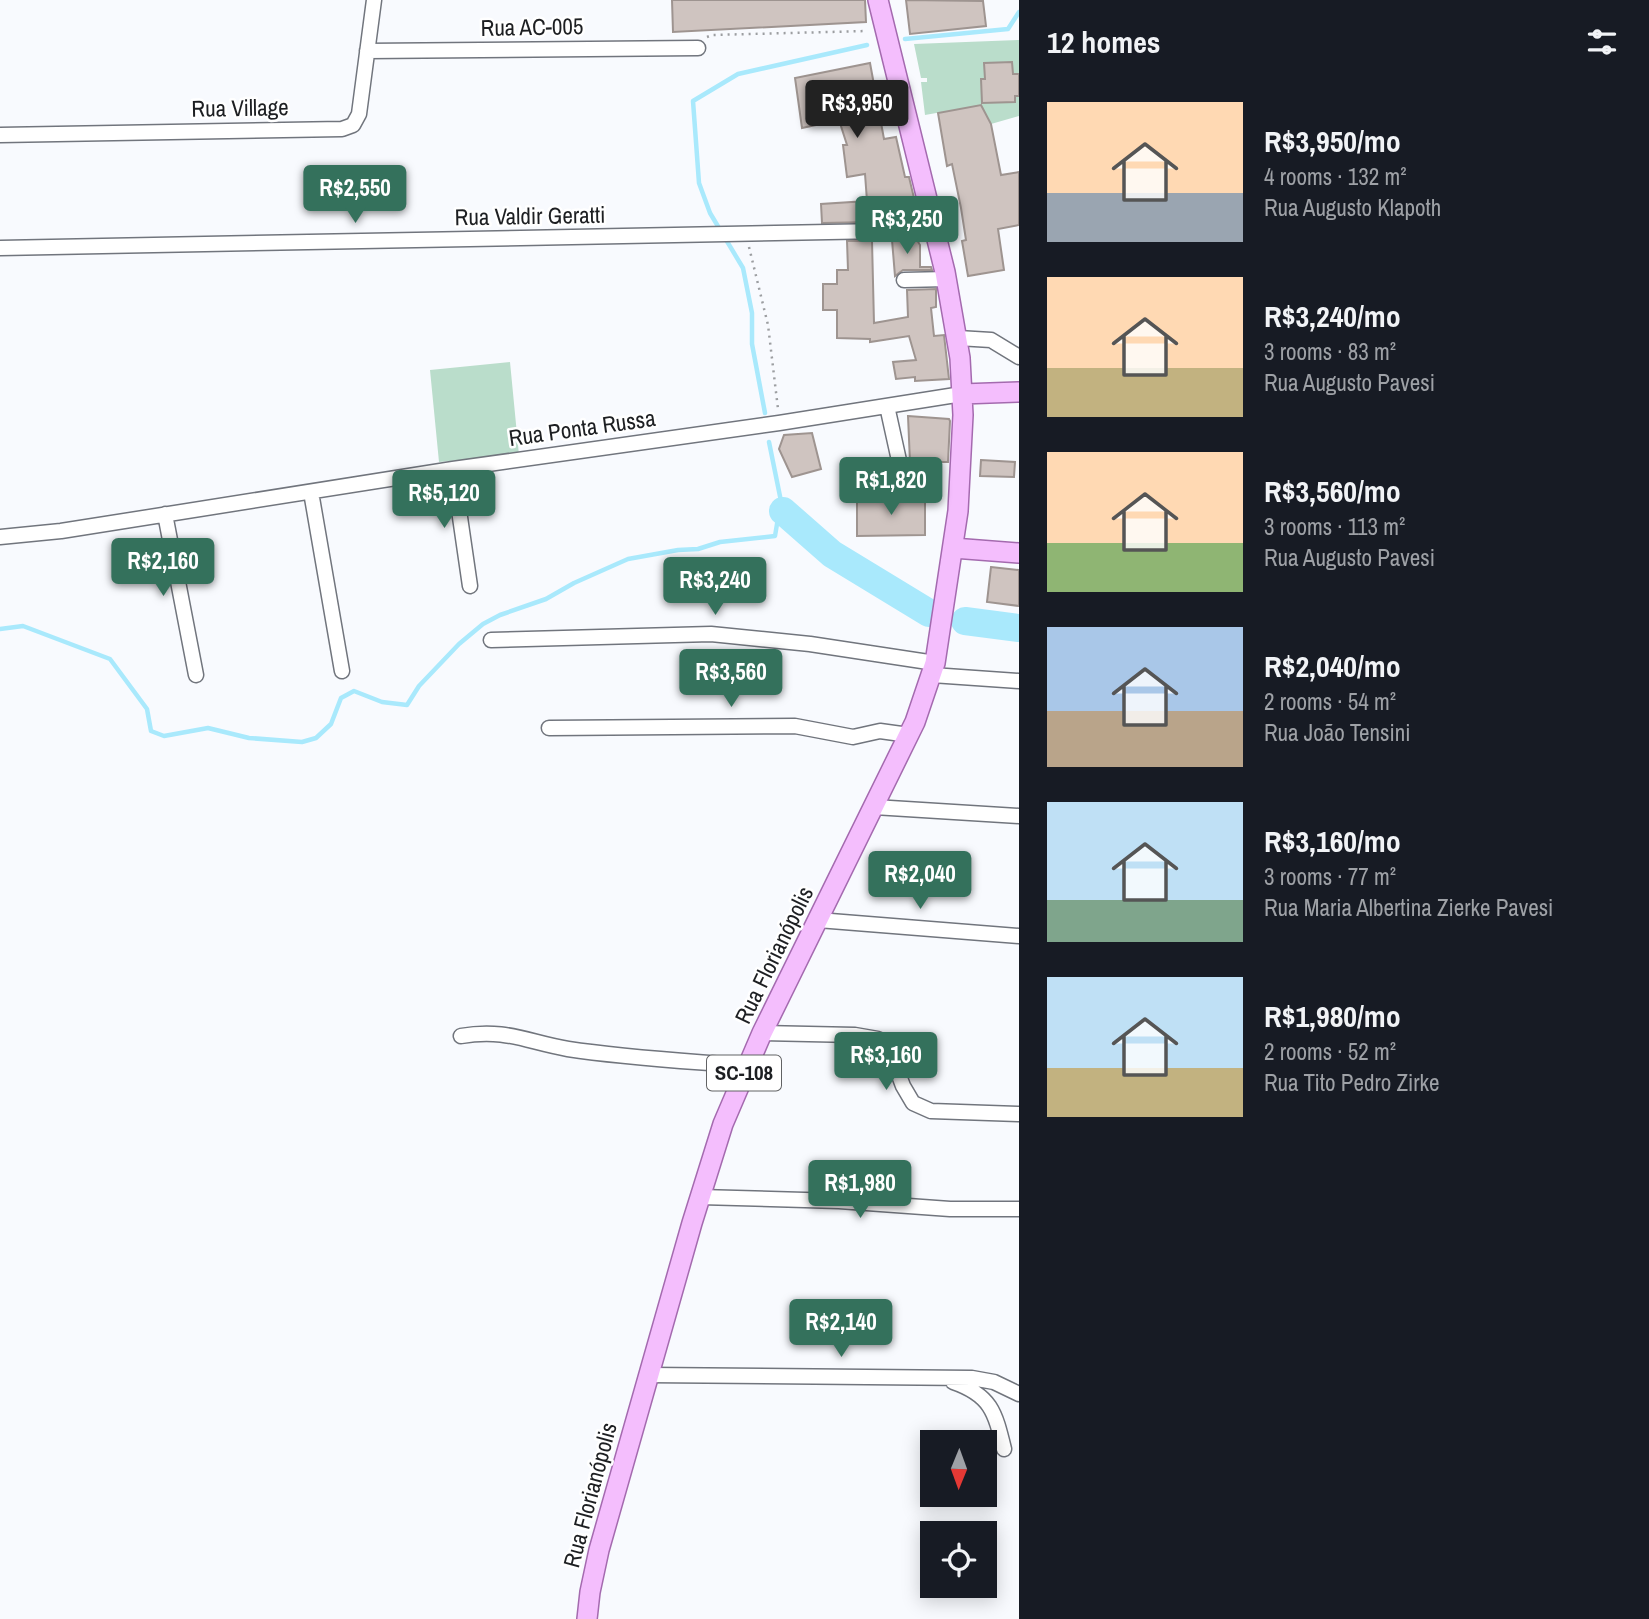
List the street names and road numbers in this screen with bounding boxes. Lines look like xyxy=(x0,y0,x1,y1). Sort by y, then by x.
street label: Rua AC-005 xyxy=(480,10,584,43)
street label: Rua Village xyxy=(191,91,289,124)
street label: Rua Valdir Geratti xyxy=(454,199,606,232)
street label: Rua Ponta Russa xyxy=(507,402,658,453)
street label: Rua Florianópolis xyxy=(727,881,820,1028)
road number: SC-108 xyxy=(707,1056,781,1090)
street label: Rua Florianópolis xyxy=(555,1419,624,1571)

